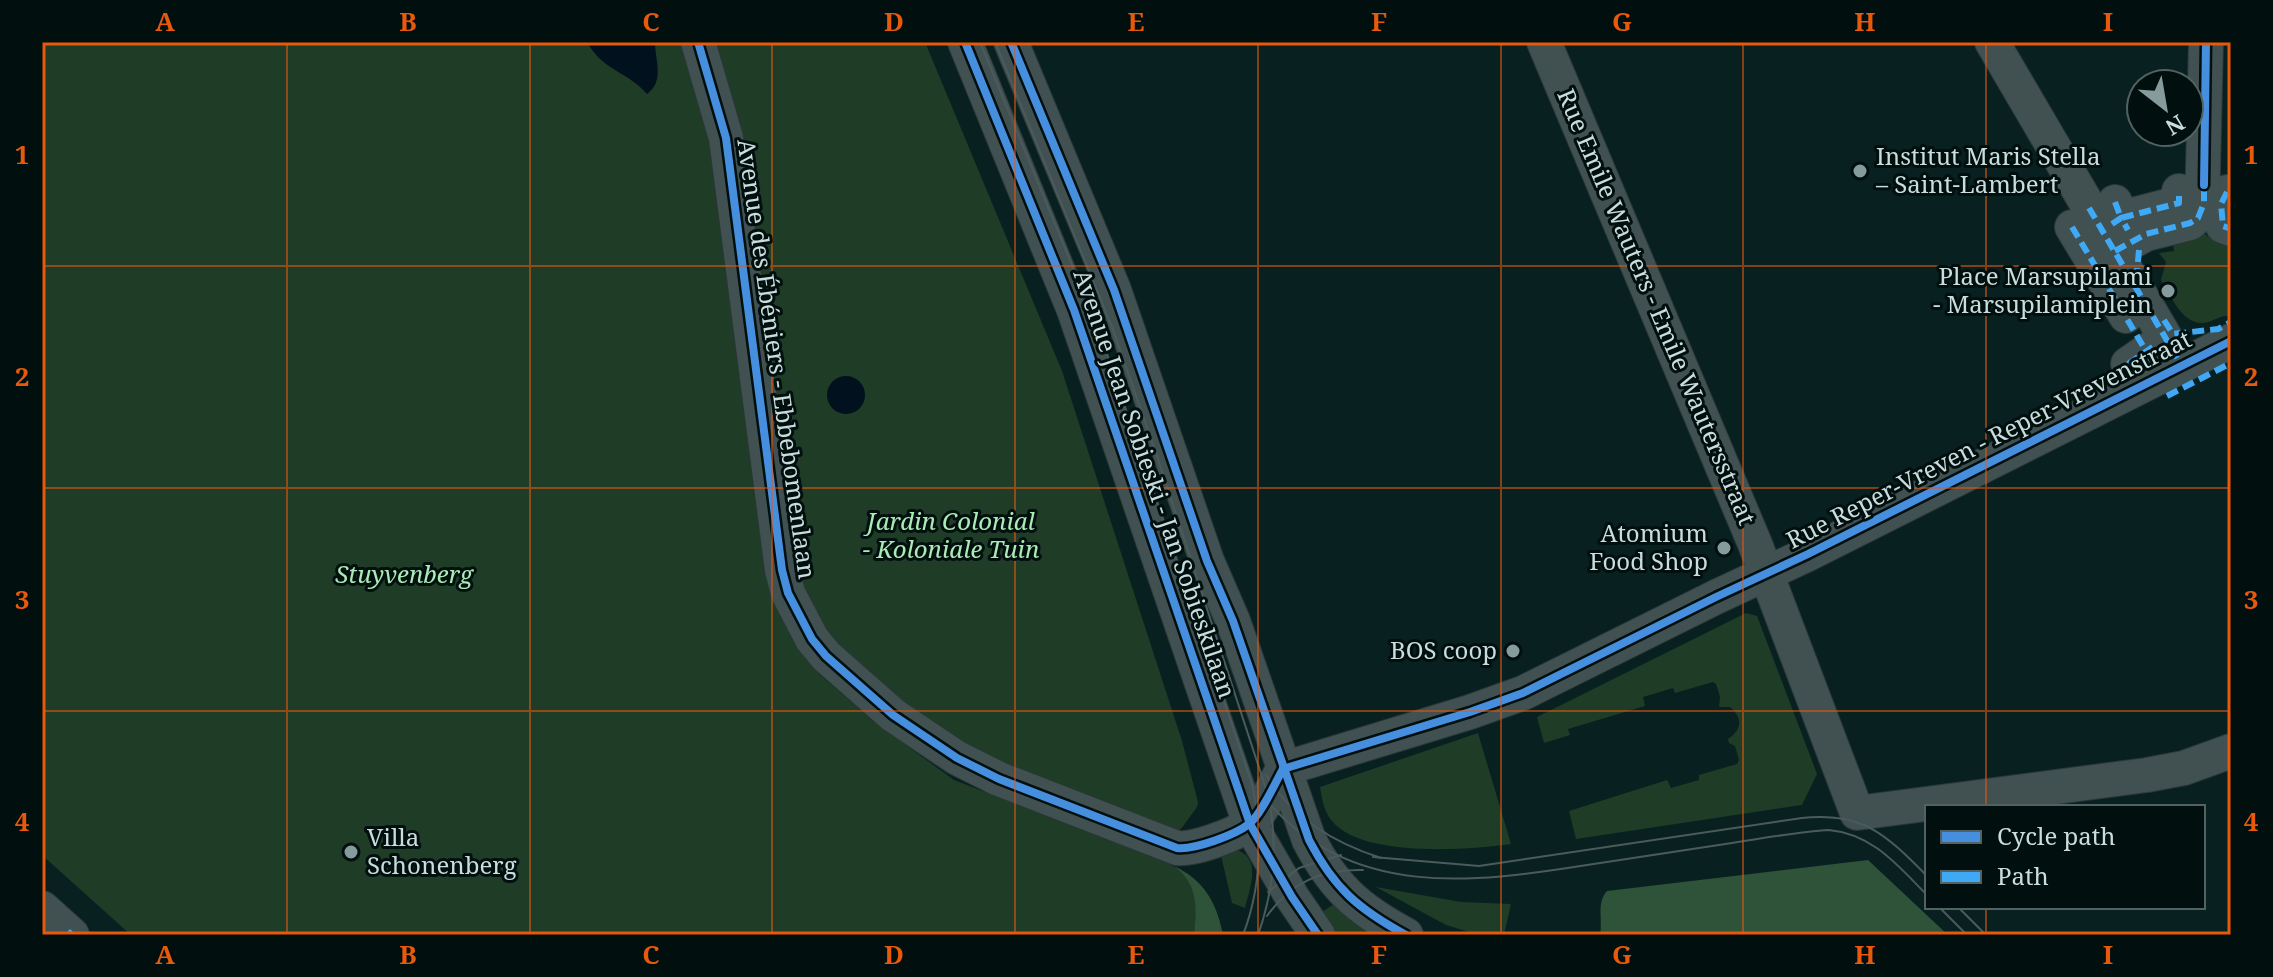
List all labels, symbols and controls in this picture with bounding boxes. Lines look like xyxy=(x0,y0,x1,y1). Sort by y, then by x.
text: A xyxy=(155,3,175,39)
text: B xyxy=(399,3,417,39)
text: C xyxy=(642,3,660,39)
text: D xyxy=(884,3,904,39)
text: E xyxy=(1128,3,1145,39)
text: F xyxy=(1371,3,1387,39)
text: G xyxy=(1612,3,1632,39)
text: H xyxy=(1854,3,1876,39)
text: I xyxy=(2103,3,2113,39)
north arrow xyxy=(2125,68,2205,148)
street label: Rue Emile Wauters - Emile Wautersstraat xyxy=(1550,83,1764,529)
text: N xyxy=(2161,109,2191,143)
text: 1 xyxy=(15,136,29,172)
text: 1 xyxy=(2244,136,2258,172)
street label: Avenue des Ébéniers - Ebbebomenlaan xyxy=(730,137,825,581)
place label: Institut Maris Stella – Saint-Lambert xyxy=(1875,139,2100,200)
marker: Institut Maris Stella – Saint-Lambert xyxy=(1851,162,1869,180)
place label: Place Marsupilami - Marsupilamiplein xyxy=(1933,259,2152,320)
street label: Avenue Jean Sobieski - Jan Sobieskilaan xyxy=(1066,265,1245,702)
marker: Place Marsupilami - Marsupilamiplein xyxy=(2159,282,2177,300)
street label: Rue Reper-Vreven - Reper-Vrevenstraat xyxy=(1780,322,2197,556)
text: 2 xyxy=(15,358,29,394)
text: 2 xyxy=(2244,358,2258,394)
park label: Jardin Colonial - Koloniale Tuin xyxy=(863,504,1039,565)
place label: Atomium Food Shop xyxy=(1589,516,1708,577)
marker: Atomium Food Shop xyxy=(1715,539,1733,557)
park label: Stuyvenberg xyxy=(335,557,474,590)
text: 3 xyxy=(15,581,29,617)
text: 3 xyxy=(2244,581,2258,617)
place label: BOS coop xyxy=(1390,633,1497,666)
marker: BOS coop xyxy=(1504,642,1522,660)
text: 4 xyxy=(15,803,30,839)
text: 4 xyxy=(2244,803,2259,839)
legend xyxy=(1925,805,2205,909)
text: Cycle path xyxy=(1997,819,2116,852)
place label: Villa Schonenberg xyxy=(367,820,517,881)
marker: Villa Schonenberg xyxy=(342,843,360,861)
text: Path xyxy=(1997,859,2049,892)
text: A xyxy=(155,936,175,972)
text: B xyxy=(399,936,417,972)
text: C xyxy=(642,936,660,972)
text: D xyxy=(884,936,904,972)
text: E xyxy=(1128,936,1145,972)
text: F xyxy=(1371,936,1387,972)
text: G xyxy=(1612,936,1632,972)
text: H xyxy=(1854,936,1876,972)
text: I xyxy=(2103,936,2113,972)

